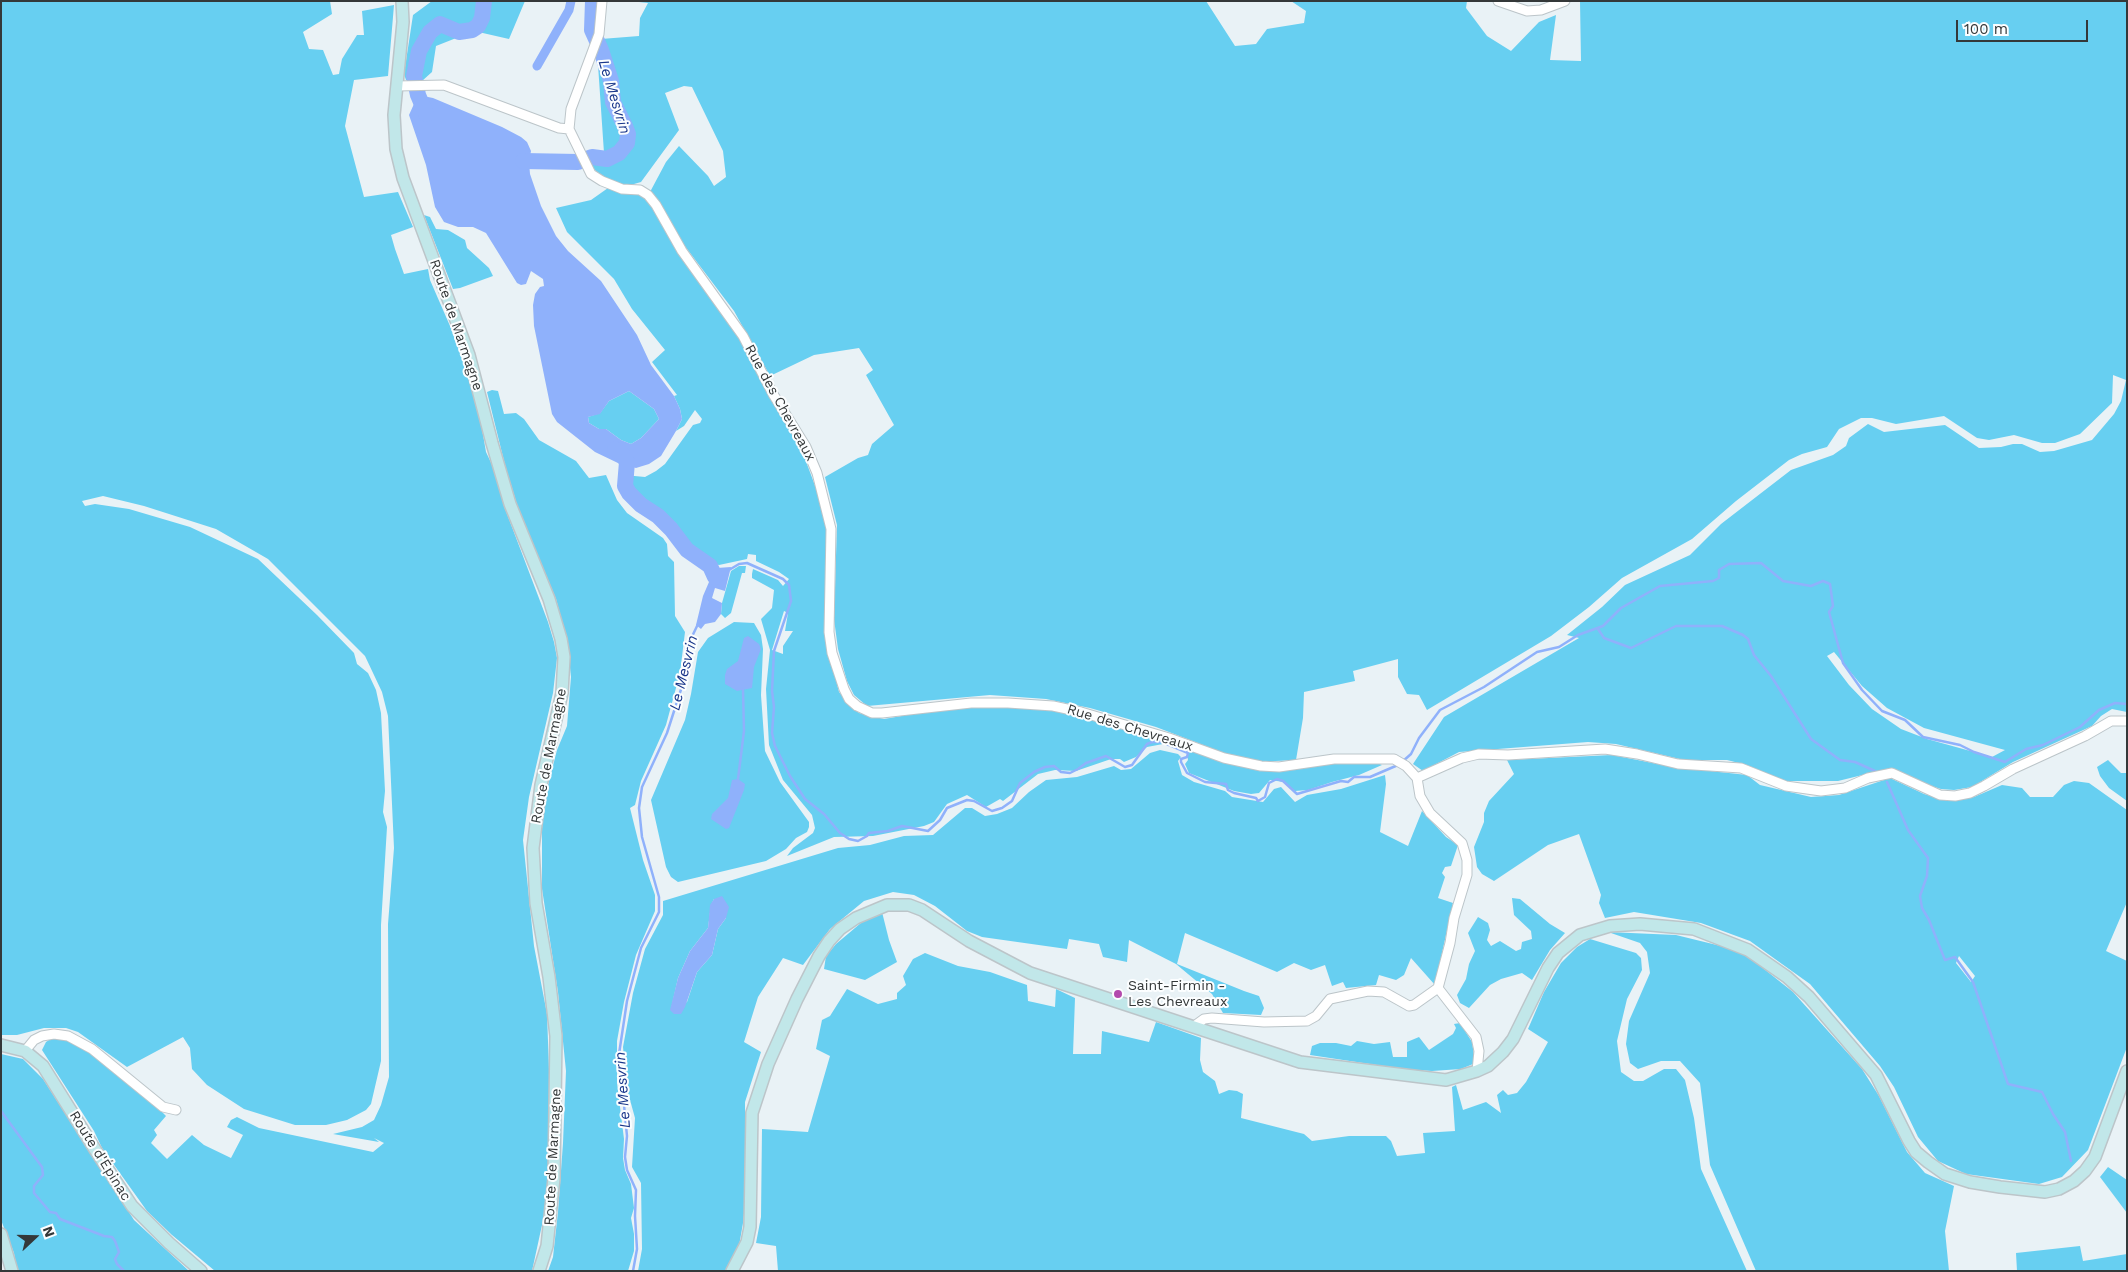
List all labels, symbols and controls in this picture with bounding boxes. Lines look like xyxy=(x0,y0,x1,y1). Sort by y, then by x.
scale bar xyxy=(1958,10,2090,42)
text: 100 m xyxy=(1964,20,2008,38)
water label: Le Mesvrin xyxy=(594,58,634,136)
street label: Route de Marmagne xyxy=(426,257,486,393)
street label: Rue des Chevreaux xyxy=(741,342,819,464)
water label: Le Mesvrin xyxy=(666,634,702,712)
street label: Route de Marmagne xyxy=(528,687,570,825)
street label: Rue des Chevreaux xyxy=(1065,701,1195,755)
place label: Saint-Firmin - Les Chevreaux xyxy=(1128,978,1227,1010)
marker: Saint-Firmin - Les Chevreaux xyxy=(1112,988,1124,1000)
water label: Le Mesvrin xyxy=(611,1051,635,1129)
street label: Route de Marmagne xyxy=(541,1088,565,1226)
street label: Route d'Épinac xyxy=(66,1108,134,1204)
north arrow xyxy=(10,1212,60,1262)
text: N xyxy=(40,1224,58,1239)

